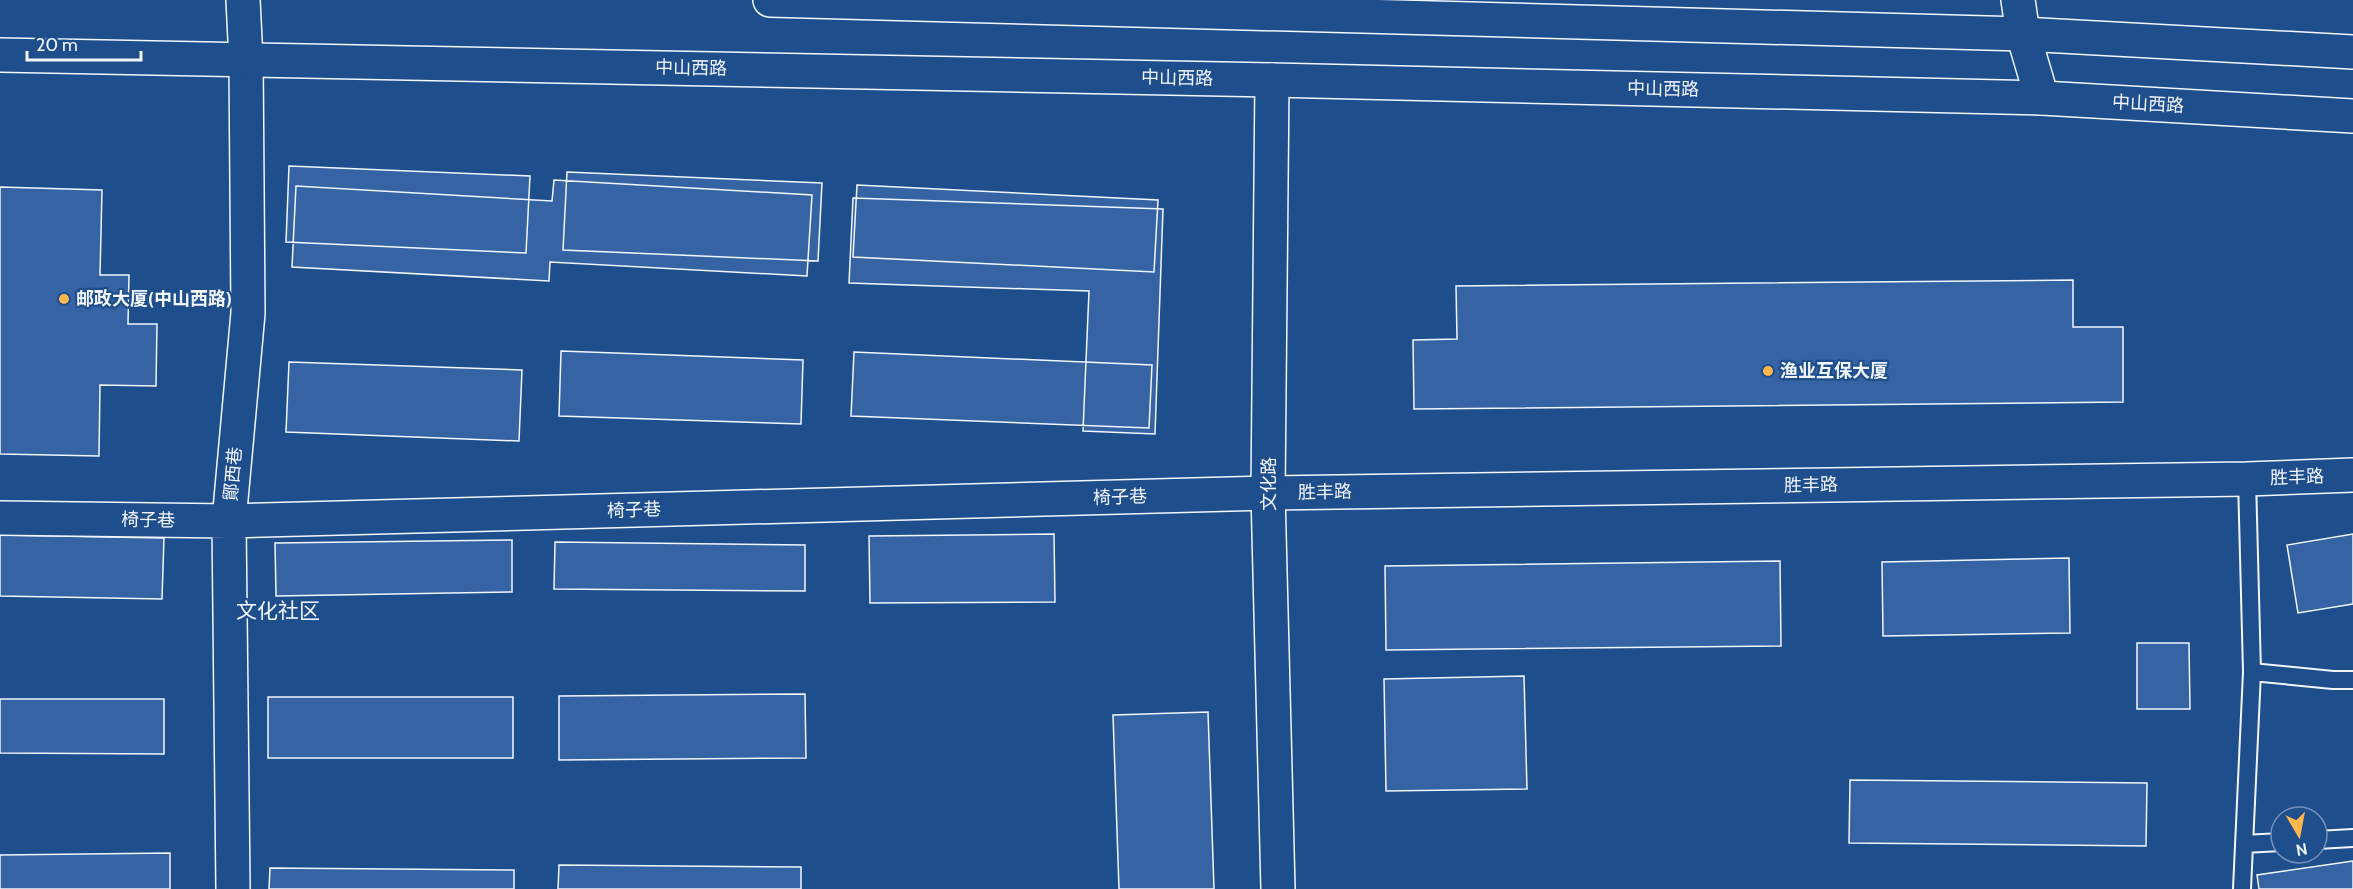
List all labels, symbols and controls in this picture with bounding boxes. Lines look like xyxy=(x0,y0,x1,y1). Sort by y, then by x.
scale bar xyxy=(27,24,141,62)
text: 20 m xyxy=(36,34,78,56)
street label: 中山西路 xyxy=(655,56,727,80)
street label: 中山西路 xyxy=(1141,66,1213,90)
street label: 中山西路 xyxy=(1627,77,1699,101)
street label: 中山西路 xyxy=(2111,91,2185,117)
place label: 邮政大厦(中山西路) xyxy=(76,288,232,310)
marker: 邮政大厦(中山西路) xyxy=(57,292,71,306)
place label: 渔业互保大厦 xyxy=(1780,360,1888,382)
marker: 渔业互保大厦 xyxy=(1761,364,1775,378)
street label: 鄮西巷 xyxy=(220,446,246,502)
street label: 文化路 xyxy=(1258,457,1280,511)
street label: 胜丰路 xyxy=(2270,465,2324,489)
street label: 胜丰路 xyxy=(1784,474,1838,496)
street label: 胜丰路 xyxy=(1298,481,1352,503)
street label: 椅子巷 xyxy=(1093,485,1147,509)
street label: 椅子巷 xyxy=(607,498,661,522)
street label: 椅子巷 xyxy=(121,509,175,531)
district label: 文化社区 xyxy=(236,598,320,623)
north arrow xyxy=(2269,805,2329,865)
text: N xyxy=(2294,839,2309,860)

